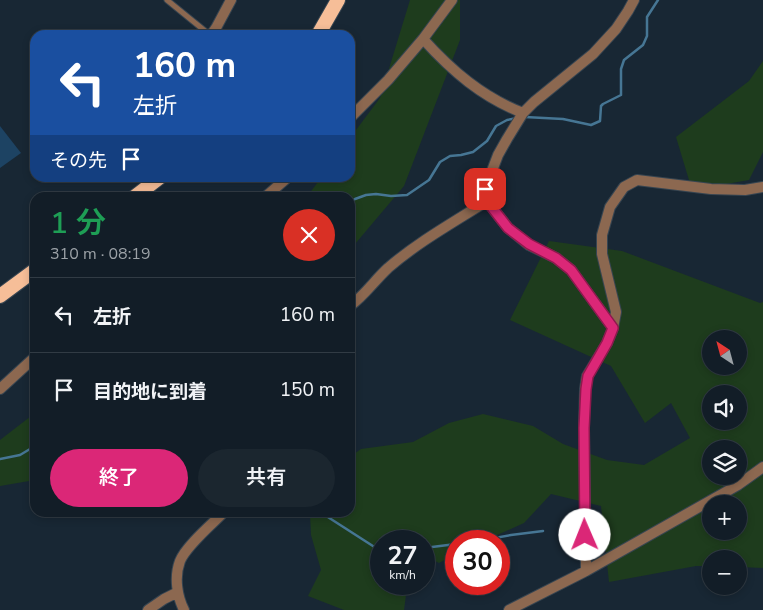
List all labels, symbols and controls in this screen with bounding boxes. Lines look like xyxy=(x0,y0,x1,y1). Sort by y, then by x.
text: 160 m xyxy=(133,42,236,89)
icon: left xyxy=(50,50,115,115)
text: 左折 xyxy=(133,91,177,121)
icon: arrive xyxy=(117,145,145,173)
text: その先 xyxy=(50,148,107,174)
pin xyxy=(464,168,506,210)
icon: arrive xyxy=(471,175,499,203)
text: 1 分 xyxy=(50,203,106,244)
button: close xyxy=(283,209,335,261)
text: 310 m · 08:19 xyxy=(50,243,151,265)
icon: left xyxy=(50,301,78,329)
text: 160 m xyxy=(280,302,335,328)
text: 左折 xyxy=(93,304,131,330)
north arrow xyxy=(702,330,748,375)
map controls xyxy=(702,330,747,595)
icon: arrive xyxy=(50,376,78,404)
text: 150 m xyxy=(280,377,335,403)
text: 目的地に到着 xyxy=(93,379,207,405)
button: sound xyxy=(702,385,747,430)
button: layers xyxy=(702,440,747,485)
button: 終了 xyxy=(50,449,188,507)
button: 共有 xyxy=(198,449,335,507)
button: + xyxy=(702,495,747,540)
position arrow xyxy=(558,508,610,560)
speed limit sign: 30 xyxy=(445,530,510,595)
text: 27 xyxy=(387,539,418,573)
button: − xyxy=(702,550,747,595)
text: km/h xyxy=(389,567,416,583)

